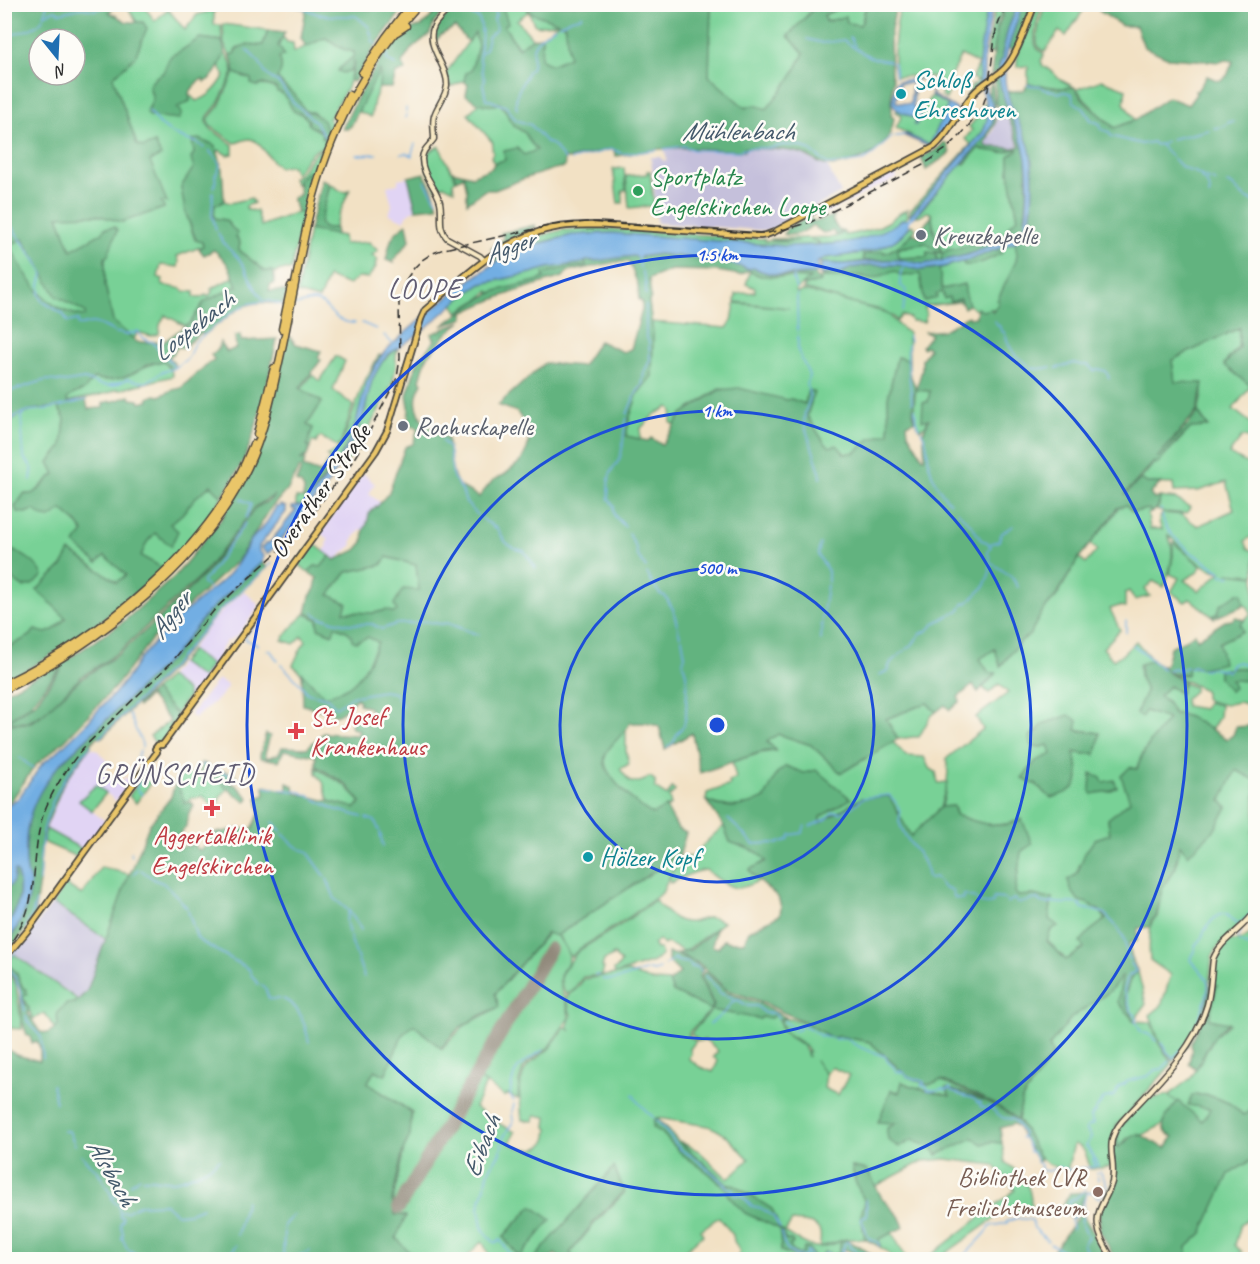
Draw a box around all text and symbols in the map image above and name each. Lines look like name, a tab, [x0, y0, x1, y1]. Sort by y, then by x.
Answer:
north arrow	[27, 27, 87, 87]
text: N	[51, 59, 69, 82]
place label: Schloß Ehreshoven	[913, 63, 1017, 126]
marker: Schloß Ehreshoven	[894, 87, 908, 101]
water label: Mühlenbach	[682, 114, 796, 148]
place label: Sportplatz Engelskirchen Loope	[650, 160, 827, 223]
marker: Sportplatz Engelskirchen Loope	[631, 184, 645, 198]
place label: Kreuzkapelle	[933, 219, 1039, 252]
water label: Agger	[479, 221, 543, 272]
marker: Kreuzkapelle	[914, 228, 928, 242]
text: 1.5 km	[696, 244, 739, 266]
district label: LOOPE	[388, 271, 464, 306]
water label: Loopebach	[145, 282, 243, 369]
text: 1 km	[702, 400, 733, 422]
place label: Rochuskapelle	[415, 410, 535, 443]
street label: Overather Straße	[262, 416, 380, 564]
marker: Rochuskapelle	[396, 419, 410, 433]
text: 500 m	[698, 557, 738, 579]
water label: Agger	[141, 581, 202, 646]
place label: St. Josef Krankenhaus	[310, 700, 428, 763]
centre of rings	[707, 715, 727, 735]
marker: St. Josef Krankenhaus	[287, 722, 305, 740]
district label: GRÜNSCHEID	[95, 756, 256, 791]
marker: Aggertalklinik Engelskirchen	[203, 799, 221, 817]
place label: Aggertalklinik Engelskirchen	[151, 819, 274, 882]
place label: Hölzer Kopf	[600, 841, 704, 874]
marker: Hölzer Kopf	[581, 850, 595, 864]
water label: Eibach	[454, 1109, 509, 1182]
water label: Alsbach	[79, 1132, 146, 1213]
place label: Bibliothek LVR Freilichtmuseum	[945, 1161, 1088, 1224]
marker: Bibliothek LVR Freilichtmuseum	[1091, 1185, 1105, 1199]

